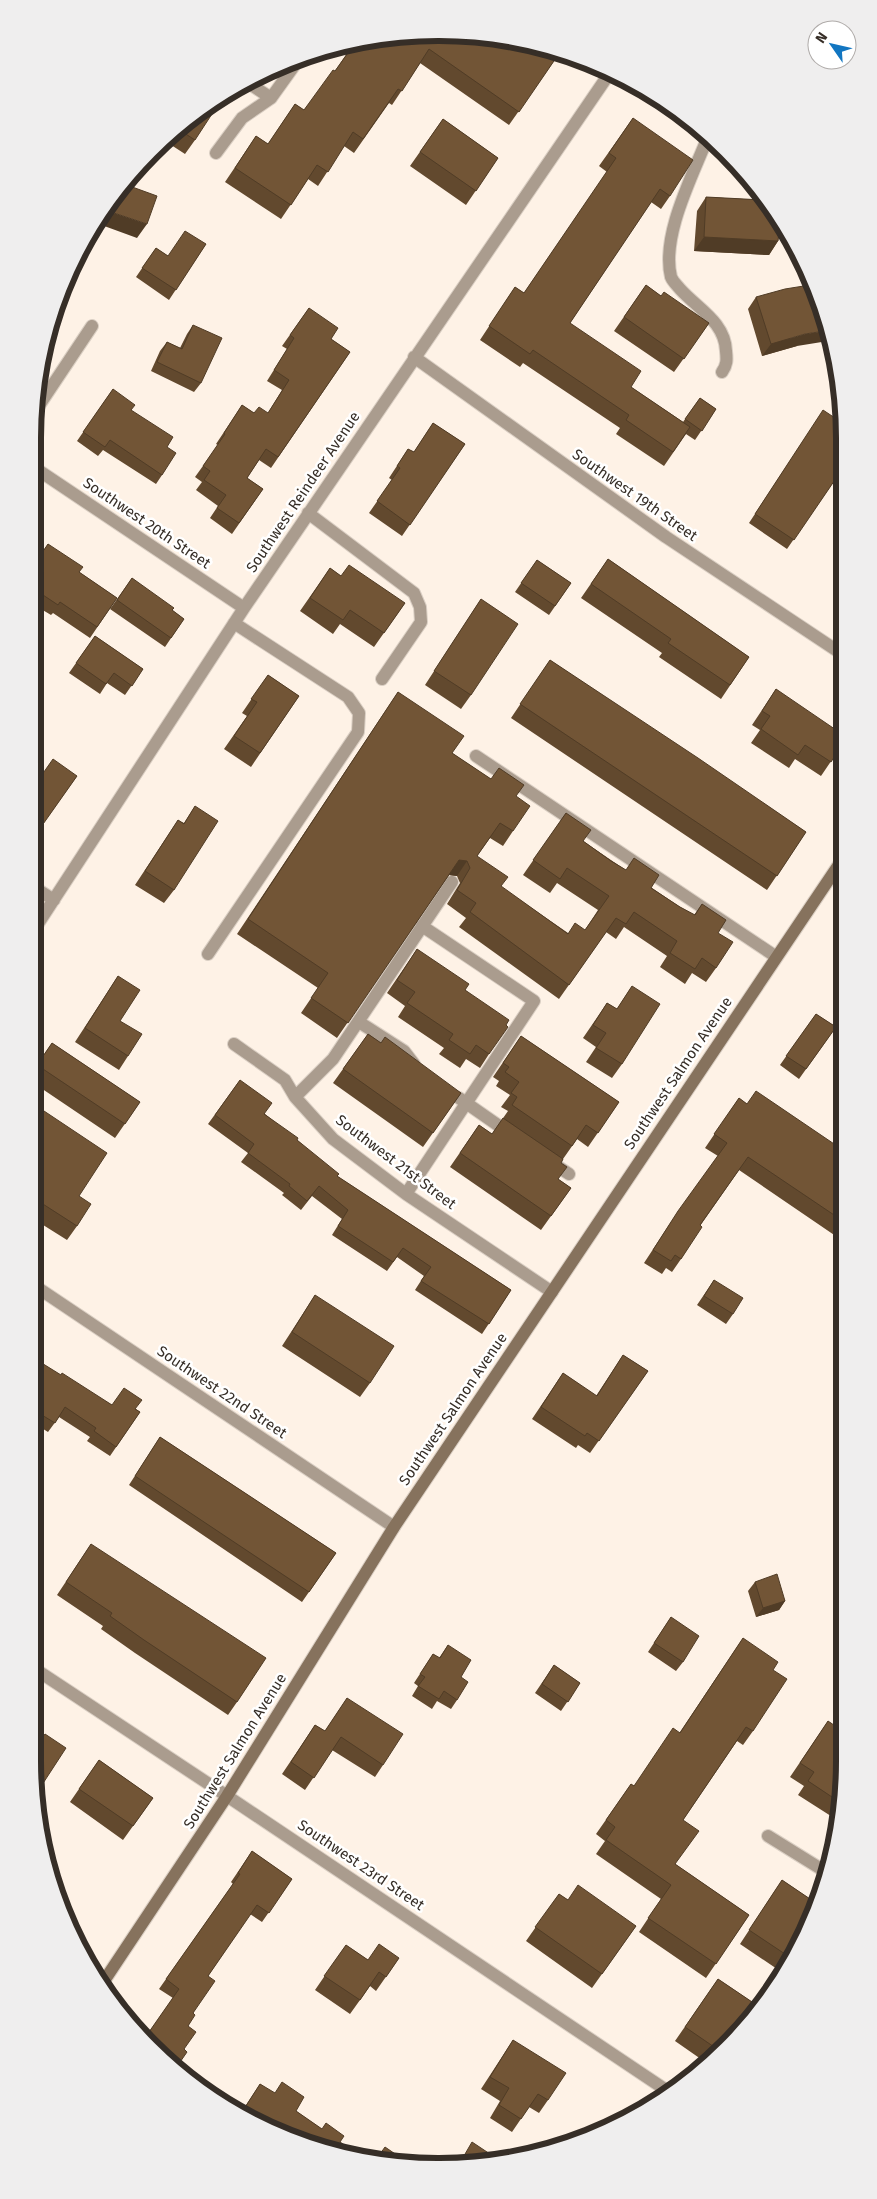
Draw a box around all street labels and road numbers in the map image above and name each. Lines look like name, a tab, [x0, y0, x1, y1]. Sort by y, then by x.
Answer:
street label: Southwest Reindeer Avenue	[242, 408, 364, 576]
street label: Southwest 19th Street	[569, 445, 701, 545]
street label: Southwest 20th Street	[80, 474, 215, 573]
street label: Southwest Salmon Avenue	[620, 993, 736, 1153]
street label: Southwest 21st Street	[332, 1111, 460, 1213]
street label: Southwest Salmon Avenue	[395, 1329, 511, 1489]
street label: Southwest 22nd Street	[154, 1342, 291, 1442]
street label: Southwest Salmon Avenue	[180, 1670, 290, 1832]
street label: Southwest 23rd Street	[294, 1816, 428, 1914]

